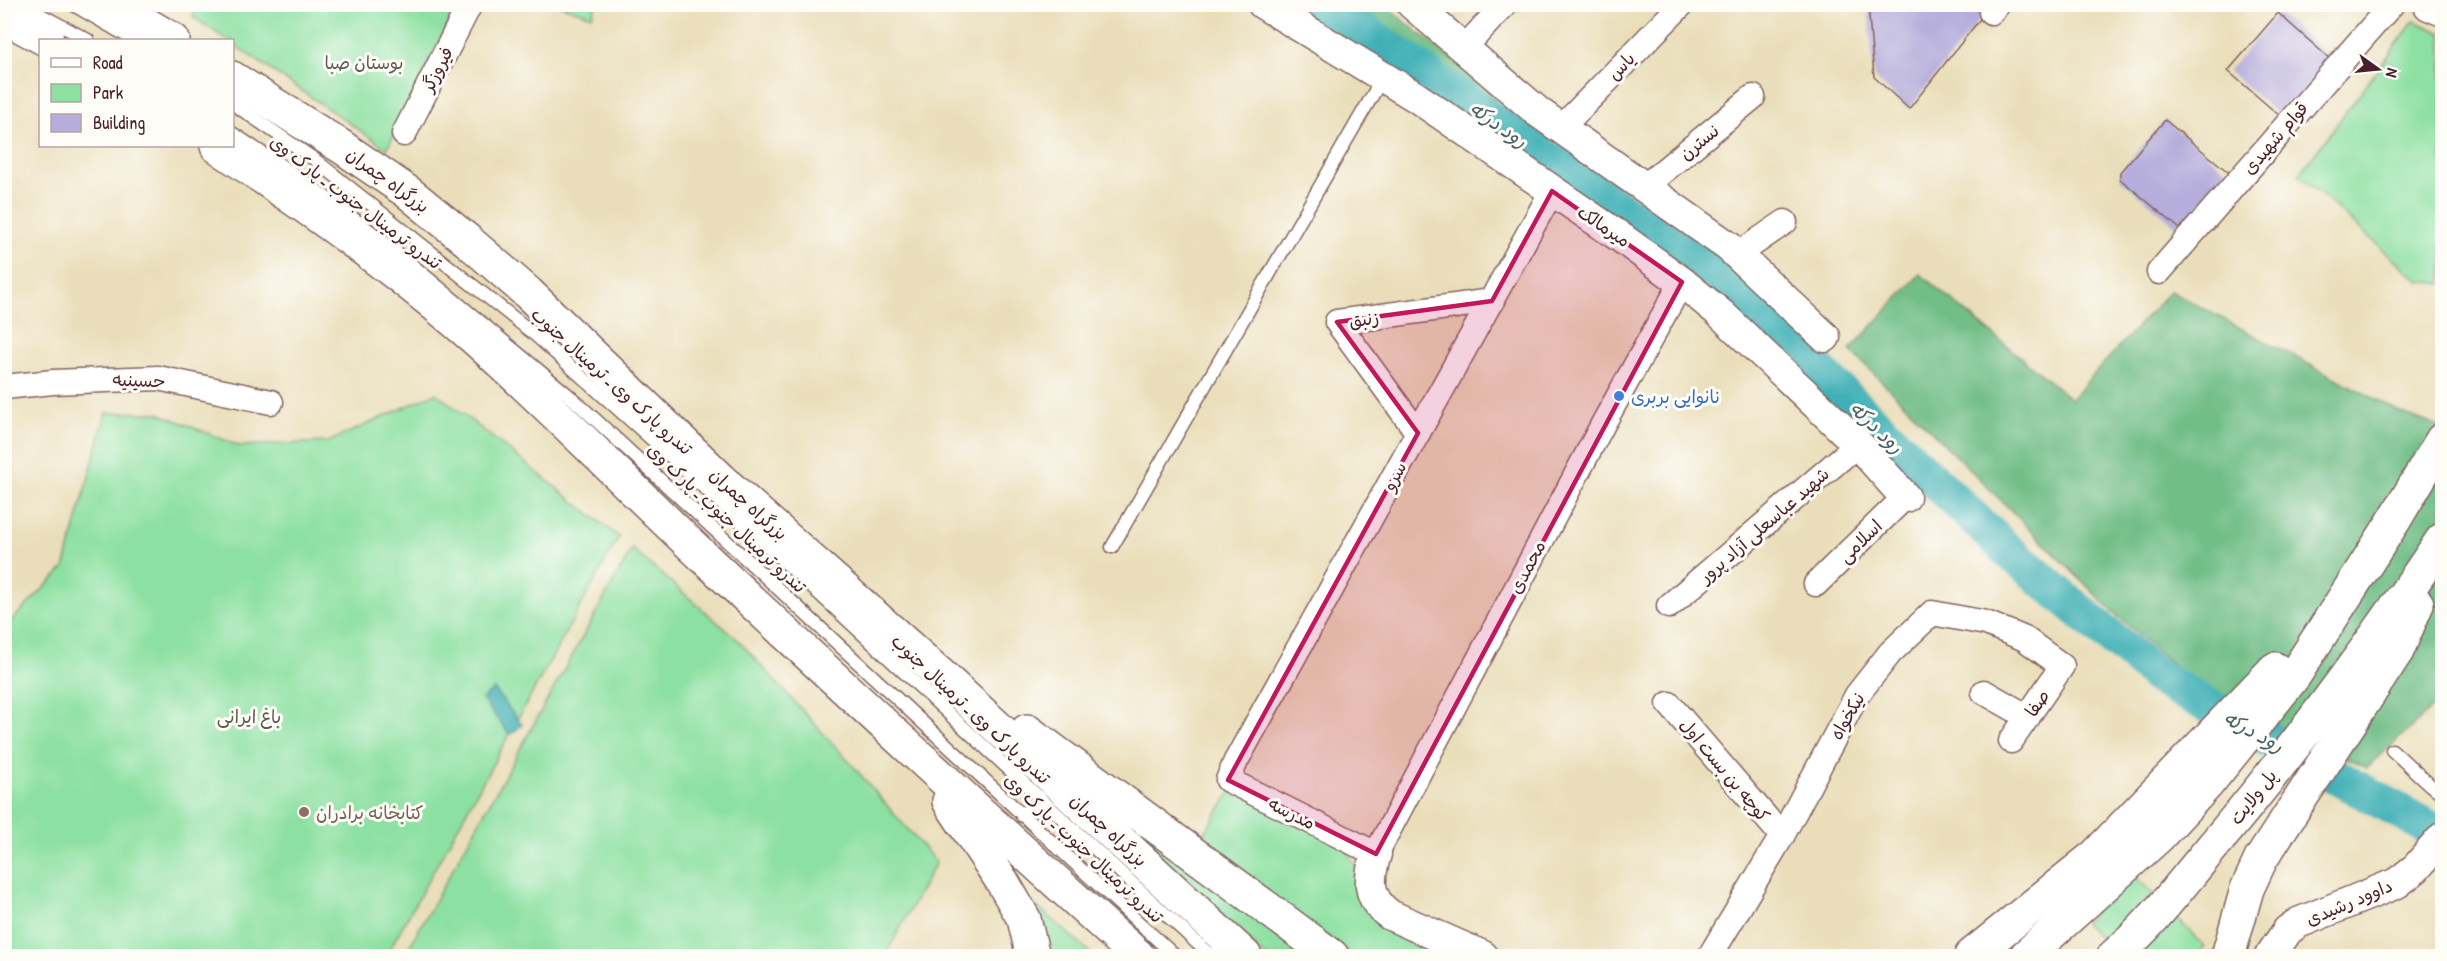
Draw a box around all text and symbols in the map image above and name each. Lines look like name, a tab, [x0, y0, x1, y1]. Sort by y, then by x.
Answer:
legend	[39, 39, 234, 147]
north arrow	[2348, 39, 2408, 99]
street label: فیروزگر	[414, 42, 459, 98]
street label: یاس	[1601, 46, 1641, 86]
text: Road	[93, 50, 123, 75]
park label: بوستان صبا	[325, 50, 403, 75]
text: N	[2381, 66, 2404, 80]
text: Park	[93, 80, 124, 105]
water label: رود درکه	[1465, 94, 1533, 154]
street label: قوام شهیدی	[2236, 96, 2315, 181]
text: Building	[93, 110, 145, 135]
street label: نسترن	[1674, 118, 1724, 166]
street label: تندرو ترمینال جنوب ـ پارک وی	[265, 129, 448, 275]
street label: بزرگراه چمران	[341, 141, 435, 219]
street label: میرمالک	[1573, 199, 1635, 253]
street label: تندرو پارک وی ـ ترمینال جنوب	[526, 302, 699, 461]
street label: زنبق	[1347, 305, 1381, 333]
street label: حسینیه	[112, 367, 166, 393]
place label: نانوایی بربری	[1631, 384, 1721, 409]
marker: نانوایی بربری	[1612, 389, 1626, 403]
water label: رود درکه	[1844, 395, 1910, 459]
street label: تندرو ترمینال جنوب ـ پارک وی	[642, 437, 813, 599]
street label: سرو	[1375, 457, 1412, 496]
street label: شهید عباسعلی آزاد پرور	[1692, 461, 1835, 590]
street label: بزرگراه چمران	[705, 462, 793, 546]
street label: اسلامی	[1832, 514, 1888, 568]
street label: محمدی	[1503, 536, 1551, 598]
street label: تندرو پارک وی ـ ترمینال جنوب	[886, 628, 1057, 790]
street label: صفا	[2019, 684, 2055, 722]
street label: نیکخواه	[1824, 688, 1870, 744]
park label: باغ ایرانی	[217, 704, 281, 729]
water label: رود درکه	[2219, 704, 2289, 759]
street label: کوچه بن بست اول	[1674, 713, 1776, 827]
street label: پل ولایت	[2224, 764, 2282, 830]
street label: تندرو ترمینال جنوب ـ پارک وی	[999, 767, 1170, 929]
street label: بزرگراه چمران	[1065, 788, 1153, 872]
street label: مدرسه	[1264, 791, 1320, 835]
place label: کتابخانه برادران	[316, 800, 424, 825]
marker: کتابخانه برادران	[297, 805, 311, 819]
street label: داوود رشیدی	[2302, 873, 2396, 931]

